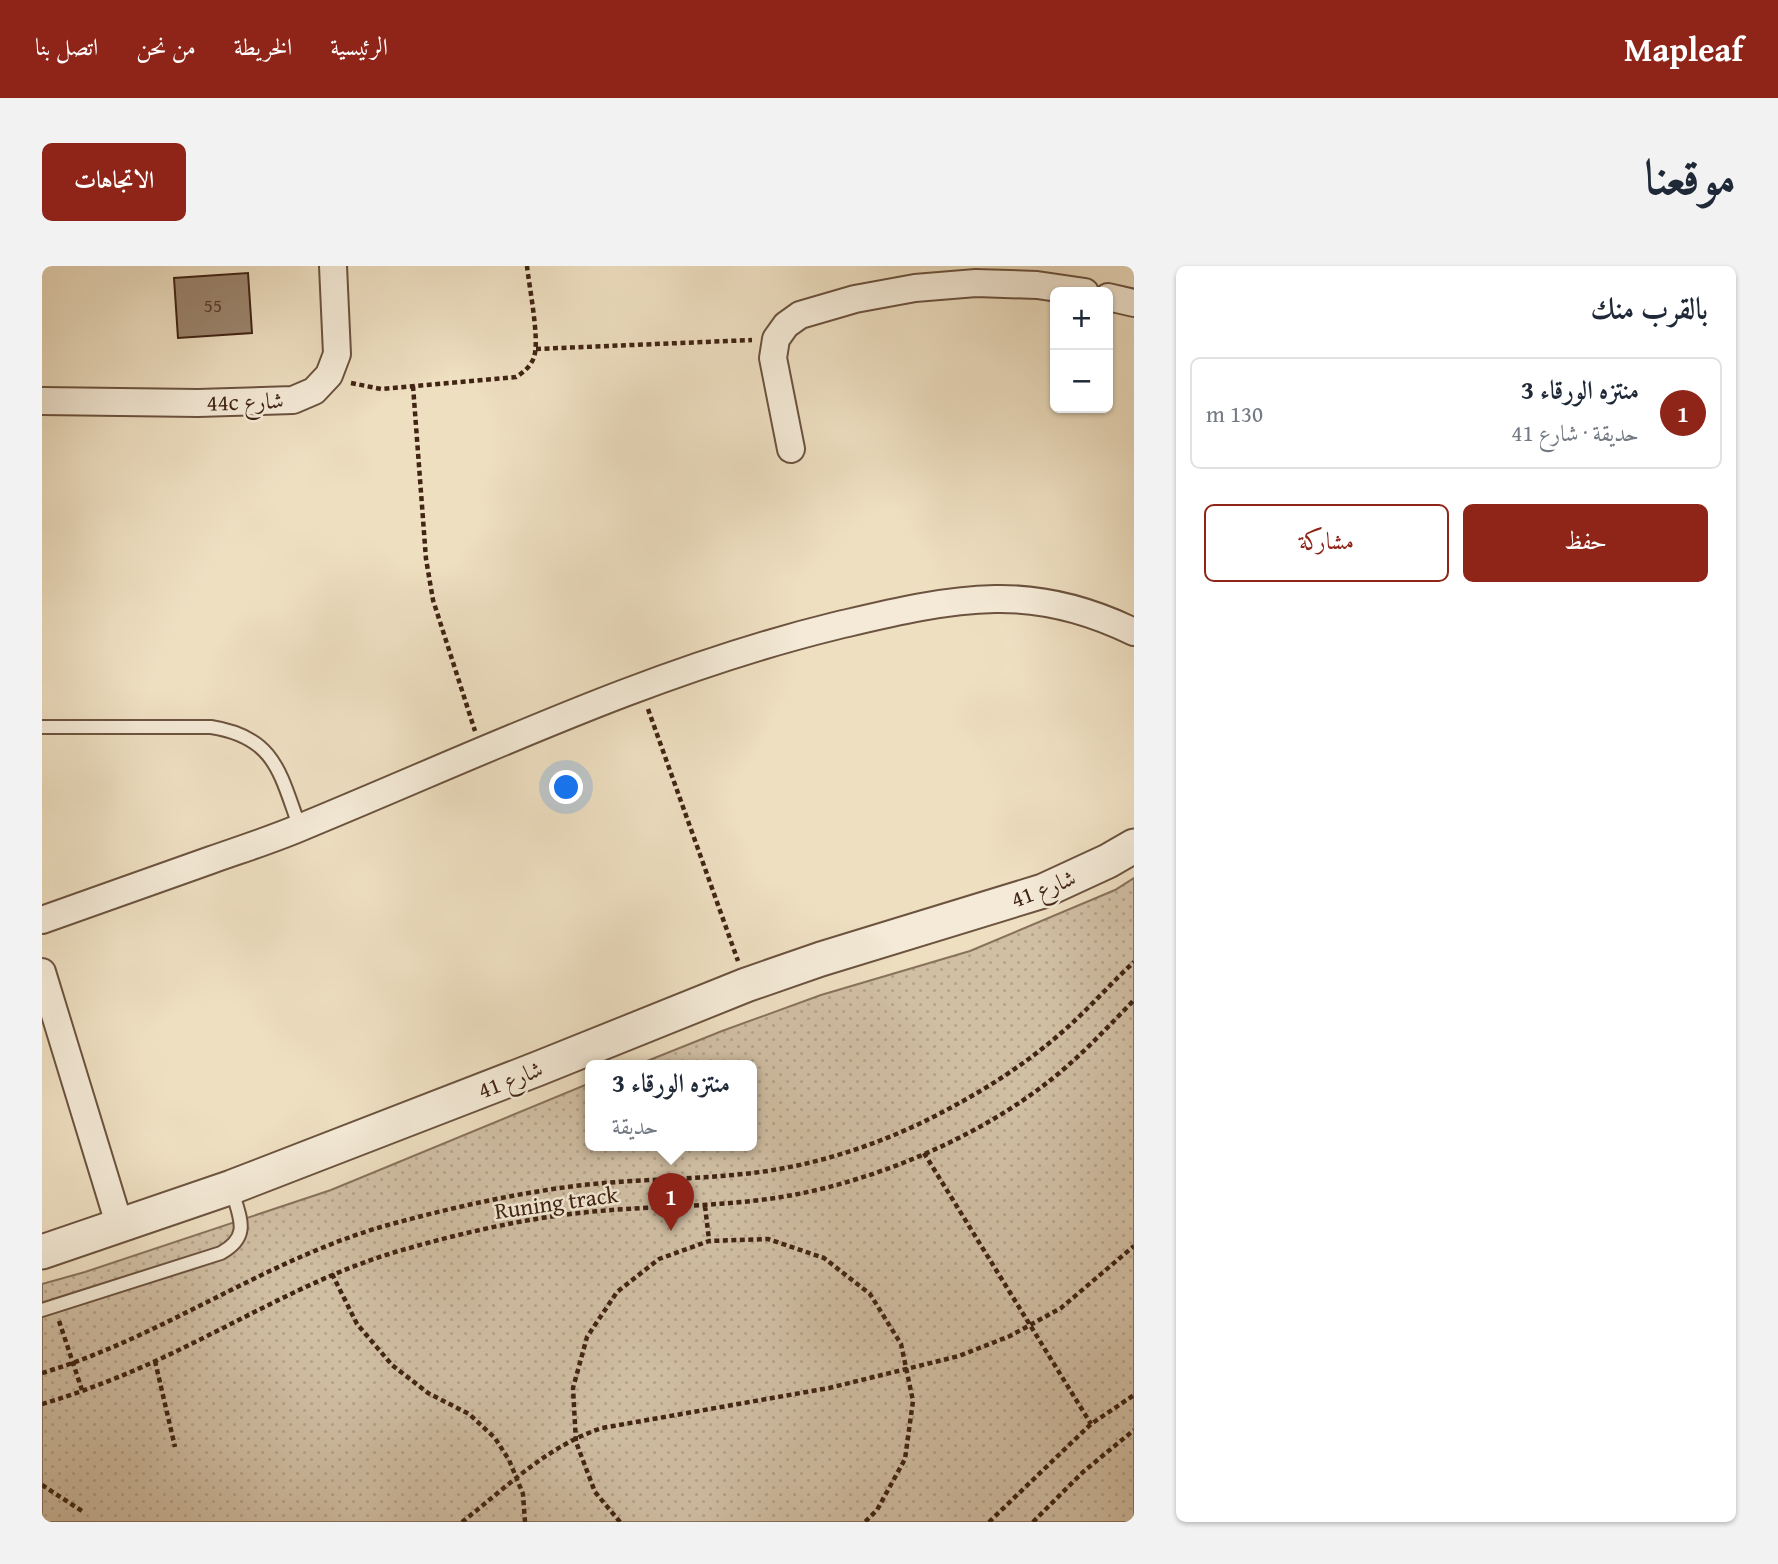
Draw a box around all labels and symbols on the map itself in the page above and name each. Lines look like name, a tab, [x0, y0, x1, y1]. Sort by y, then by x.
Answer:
house number: 55	[204, 291, 222, 319]
street label: 44c شارع	[206, 383, 284, 423]
your location	[549, 770, 583, 804]
street label: شارع 41	[1006, 861, 1082, 919]
street label: شارع 41	[473, 1052, 549, 1110]
pin: 1	[648, 1173, 694, 1231]
street label: Runing track	[492, 1177, 620, 1227]

